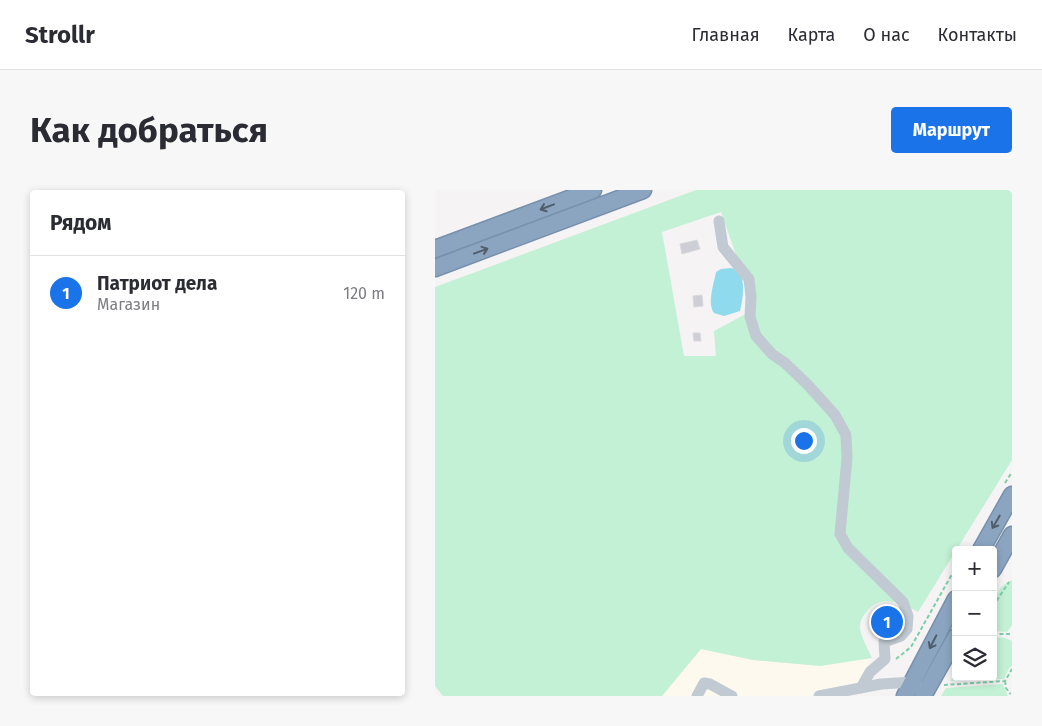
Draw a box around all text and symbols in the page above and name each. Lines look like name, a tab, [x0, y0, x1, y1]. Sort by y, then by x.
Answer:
text: Strollr	[25, 21, 95, 49]
text: Главная	[692, 24, 760, 46]
text: Карта	[788, 24, 835, 46]
text: О нас	[863, 24, 910, 46]
text: Контакты	[938, 24, 1017, 46]
button: Маршрут	[891, 107, 1012, 153]
text: Как добраться	[30, 109, 268, 151]
one-way arrow	[540, 203, 555, 212]
text: Рядом	[50, 210, 111, 236]
one-way arrow	[472, 246, 488, 255]
text: Патриот дела	[97, 272, 217, 295]
text: 1	[62, 284, 70, 303]
text: 120 m	[343, 284, 385, 303]
text: Магазин	[97, 295, 160, 314]
your location	[791, 428, 817, 454]
one-way arrow	[991, 515, 1001, 529]
map controls	[952, 546, 997, 681]
button: +	[952, 546, 997, 591]
button: −	[952, 591, 997, 636]
pin: 1	[871, 603, 903, 641]
one-way arrow	[928, 635, 938, 650]
button: layers	[952, 636, 997, 681]

